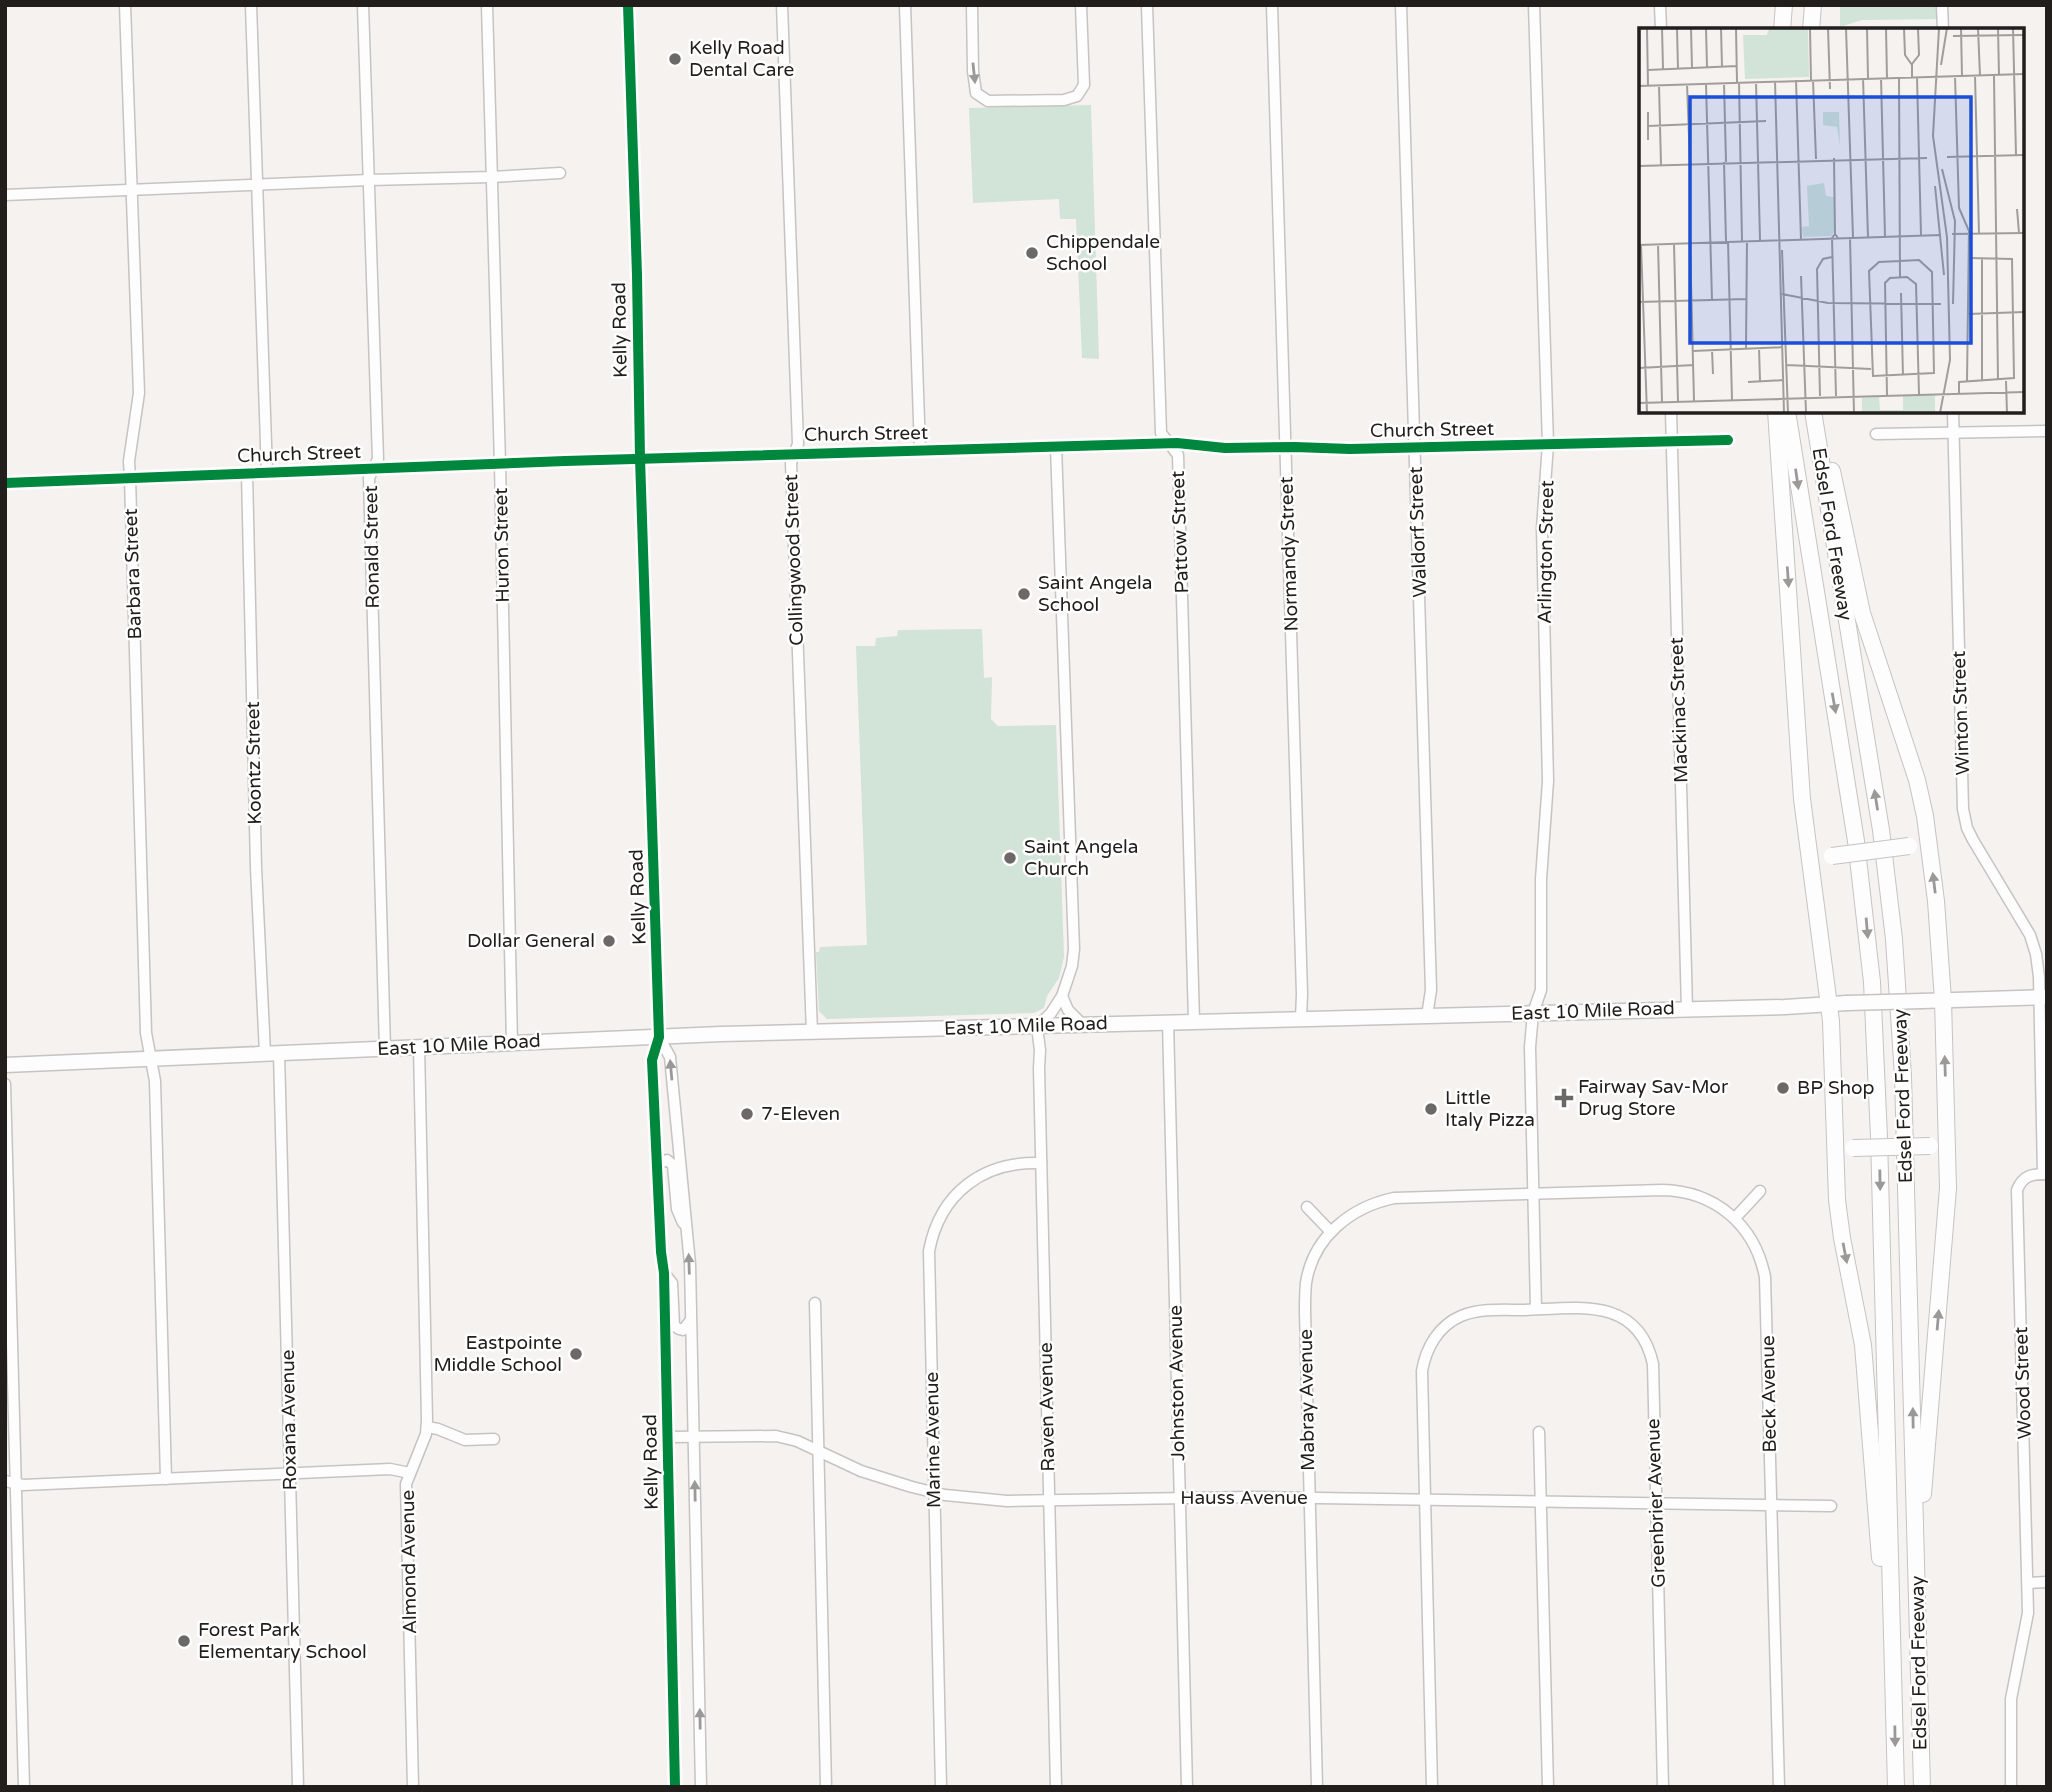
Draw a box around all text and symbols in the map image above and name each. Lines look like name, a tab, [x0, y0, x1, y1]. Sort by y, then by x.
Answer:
inset map	[1639, 28, 2024, 413]
place label: Kelly Road Dental Care	[689, 37, 794, 81]
marker: Kelly Road Dental Care	[667, 51, 683, 67]
one-way arrow	[969, 63, 980, 85]
place label: Chippendale School	[1046, 231, 1160, 275]
marker: Chippendale School	[1024, 245, 1040, 261]
street label: Kelly Road	[608, 282, 632, 378]
street label: Church Street	[1370, 418, 1494, 442]
street label: Church Street	[804, 422, 928, 446]
street label: Church Street	[237, 441, 361, 467]
street label: Edsel Ford Freeway	[1807, 446, 1857, 622]
street label: Waldorf Street	[1405, 466, 1431, 598]
one-way arrow	[1791, 468, 1802, 490]
street label: Pattow Street	[1167, 470, 1193, 594]
street label: Collingwood Street	[780, 474, 808, 646]
street label: Normandy Street	[1275, 476, 1303, 632]
street label: Arlington Street	[1534, 480, 1558, 624]
street label: Ronald Street	[360, 485, 384, 609]
street label: Huron Street	[490, 487, 514, 603]
street label: Barbara Street	[120, 508, 146, 640]
one-way arrow	[1783, 566, 1794, 588]
place label: Saint Angela School	[1038, 572, 1152, 616]
marker: Saint Angela School	[1016, 586, 1032, 602]
street label: Mackinac Street	[1665, 637, 1693, 783]
street label: Winton Street	[1948, 650, 1974, 776]
one-way arrow	[1829, 692, 1840, 714]
street label: Koontz Street	[242, 701, 266, 825]
one-way arrow	[1870, 789, 1881, 811]
place label: Saint Angela Church	[1024, 836, 1138, 880]
street label: Kelly Road	[625, 849, 651, 945]
marker: Saint Angela Church	[1002, 850, 1018, 866]
one-way arrow	[1929, 872, 1940, 894]
one-way arrow	[1861, 917, 1872, 939]
place label: Dollar General	[467, 930, 595, 952]
marker: Dollar General	[601, 933, 617, 949]
street label: East 10 Mile Road	[1511, 997, 1675, 1025]
street label: Edsel Ford Freeway	[1889, 1008, 1917, 1184]
street label: East 10 Mile Road	[944, 1012, 1108, 1040]
street label: East 10 Mile Road	[377, 1030, 541, 1060]
one-way arrow	[1939, 1055, 1950, 1077]
one-way arrow	[665, 1059, 676, 1081]
place label: Fairway Sav-Mor Drug Store	[1578, 1076, 1729, 1120]
place label: BP Shop	[1797, 1077, 1875, 1099]
marker: BP Shop	[1775, 1080, 1791, 1096]
place label: Little Italy Pizza	[1445, 1087, 1535, 1131]
marker: Fairway Sav-Mor Drug Store	[1556, 1090, 1572, 1106]
marker: Little Italy Pizza	[1423, 1101, 1439, 1117]
place label: 7-Eleven	[761, 1103, 840, 1125]
marker: 7-Eleven	[739, 1106, 755, 1122]
one-way arrow	[1874, 1169, 1886, 1191]
one-way arrow	[1840, 1242, 1851, 1264]
one-way arrow	[684, 1252, 695, 1274]
street label: Johnston Avenue	[1165, 1305, 1189, 1461]
one-way arrow	[1933, 1309, 1944, 1331]
street label: Wood Street	[2010, 1326, 2036, 1440]
street label: Mabray Avenue	[1295, 1329, 1319, 1471]
place label: Eastpointe Middle School	[433, 1332, 562, 1376]
street label: Beck Avenue	[1757, 1335, 1781, 1453]
street label: Raven Avenue	[1035, 1342, 1059, 1472]
marker: Eastpointe Middle School	[568, 1346, 584, 1362]
street label: Roxana Avenue	[277, 1349, 301, 1491]
street label: Marine Avenue	[921, 1372, 945, 1508]
one-way arrow	[1907, 1406, 1918, 1428]
street label: Kelly Road	[639, 1414, 663, 1510]
street label: Greenbrier Avenue	[1642, 1418, 1670, 1588]
one-way arrow	[689, 1480, 700, 1502]
street label: Hauss Avenue	[1180, 1487, 1308, 1509]
street label: Almond Avenue	[397, 1490, 421, 1634]
street label: Edsel Ford Freeway	[1906, 1575, 1932, 1751]
place label: Forest Park Elementary School	[198, 1619, 367, 1663]
marker: Forest Park Elementary School	[176, 1633, 192, 1649]
one-way arrow	[694, 1707, 705, 1729]
one-way arrow	[1889, 1725, 1900, 1747]

